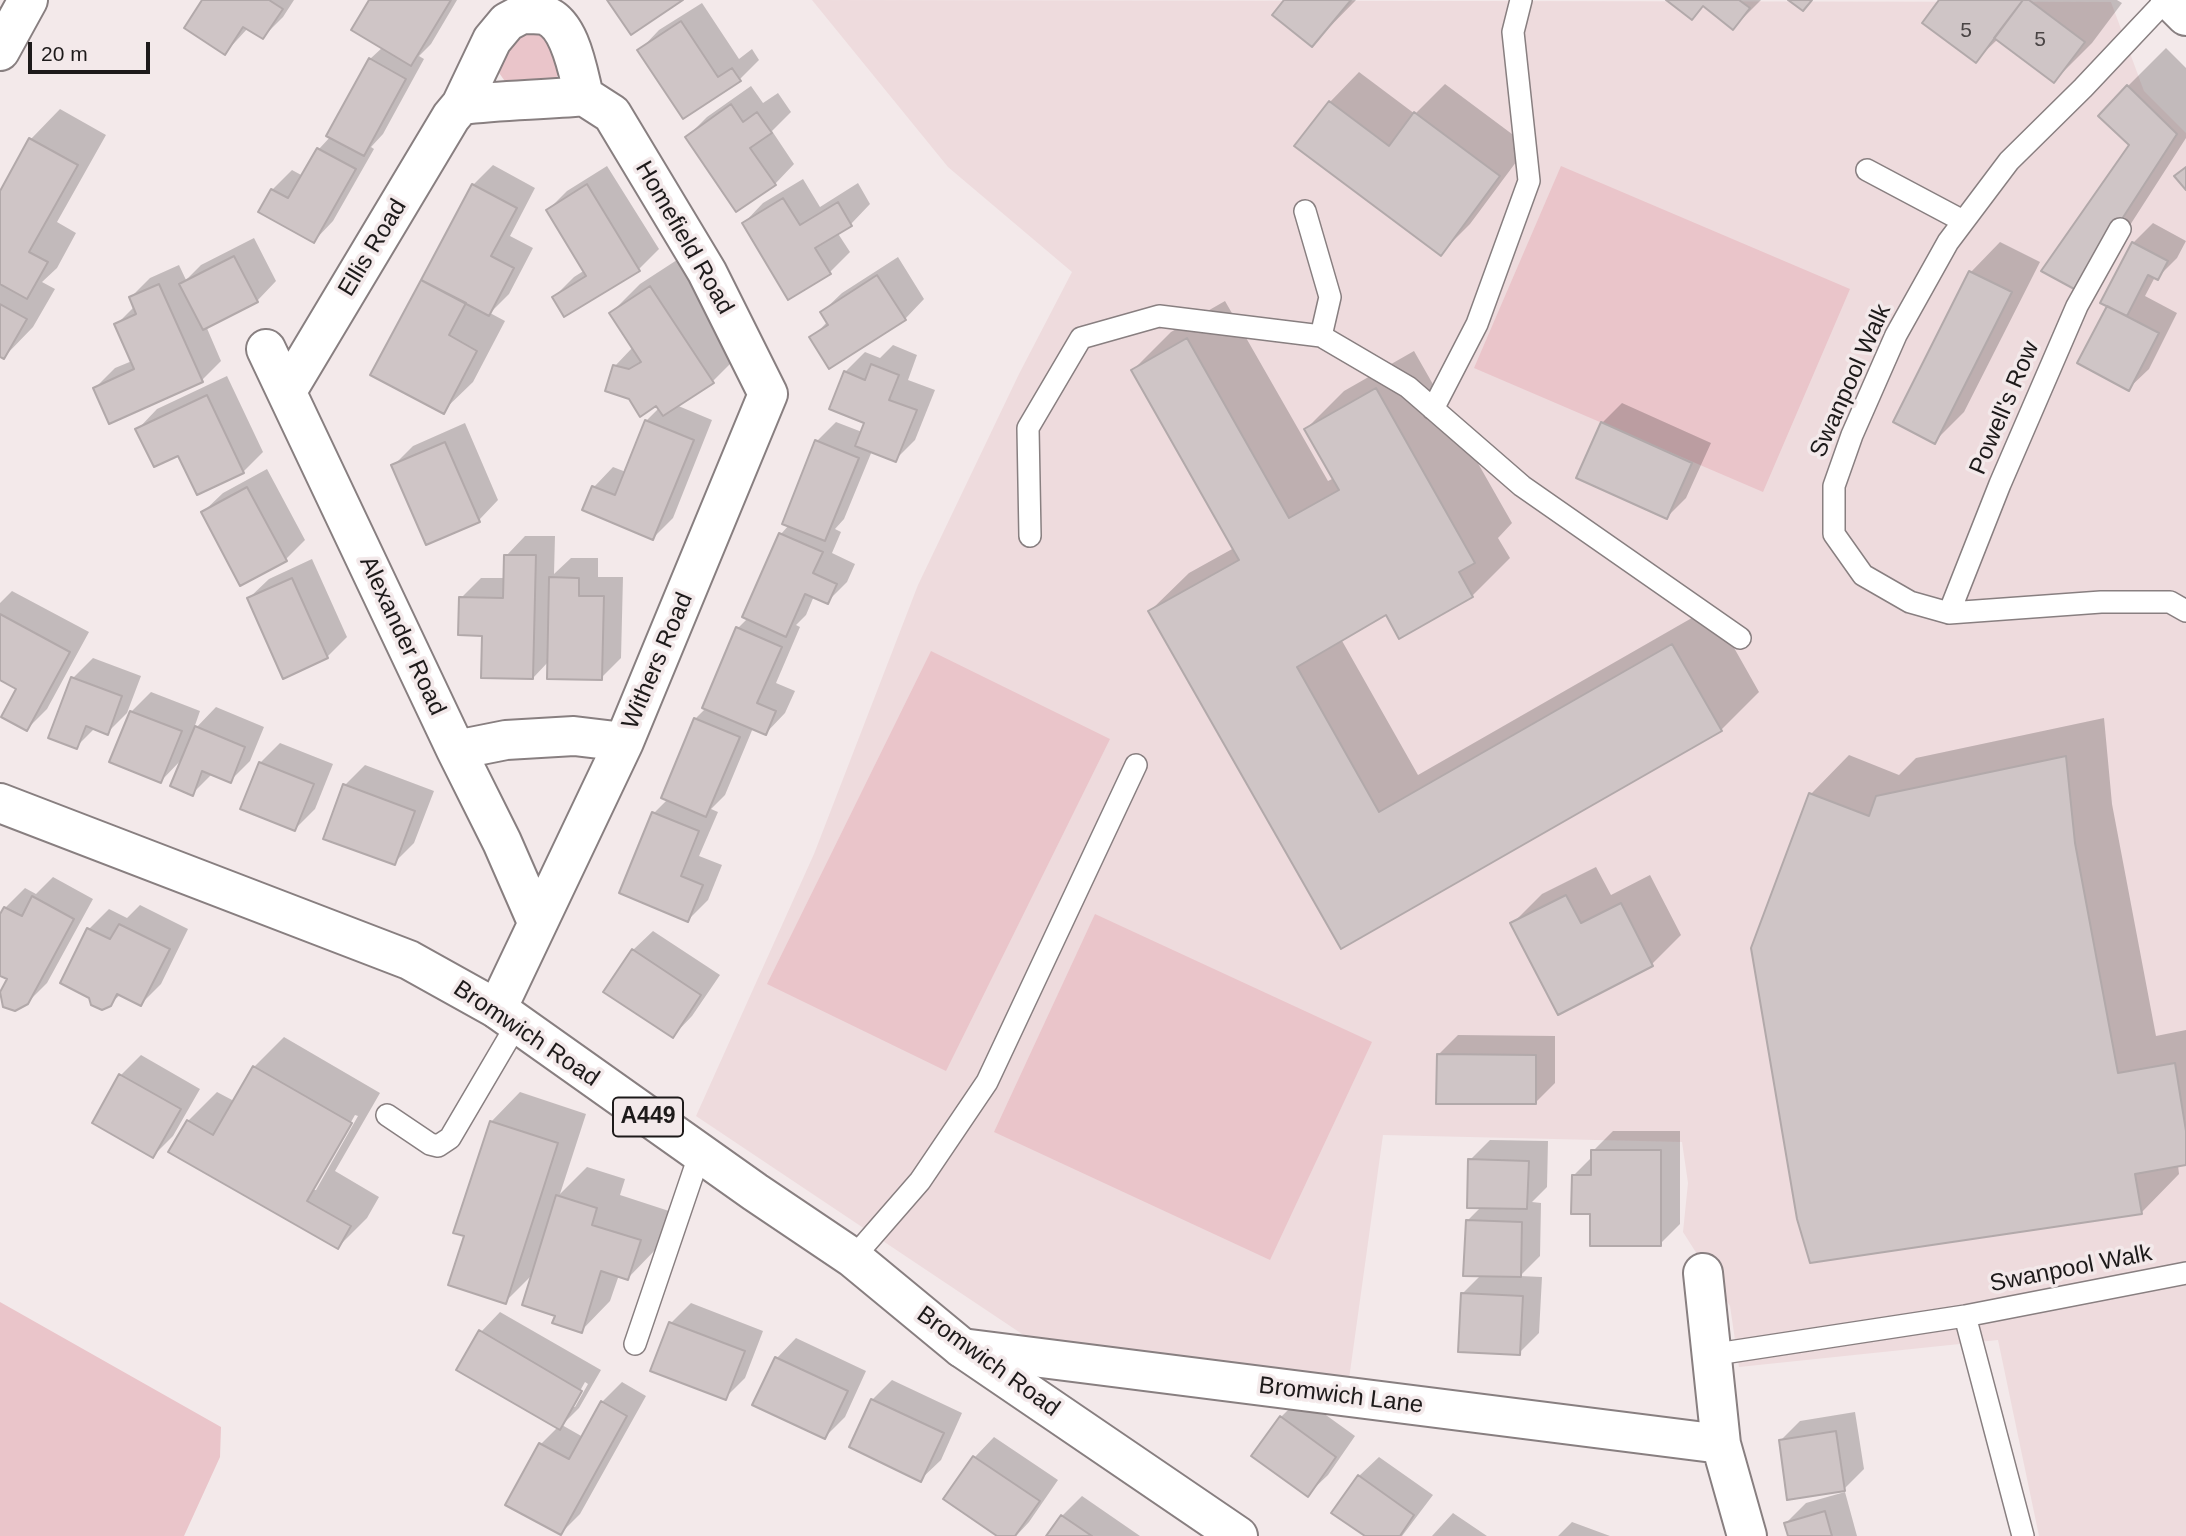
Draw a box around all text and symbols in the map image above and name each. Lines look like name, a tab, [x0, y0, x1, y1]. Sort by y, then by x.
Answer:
house number: 5	[1960, 18, 1972, 44]
house number: 5	[2034, 27, 2046, 53]
scale bar	[32, 28, 154, 72]
text: 20 m	[41, 42, 88, 65]
street label: Homefield Road	[629, 156, 739, 320]
street label: Ellis Road	[333, 194, 413, 302]
street label: Swanpool Walk	[1804, 300, 1898, 462]
street label: Powell's Row	[1964, 337, 2046, 479]
street label: Alexander Road	[353, 552, 451, 720]
street label: Withers Road	[616, 588, 700, 734]
street label: Bromwich Road	[448, 975, 604, 1093]
road number: A449	[613, 1098, 683, 1136]
street label: Swanpool Walk	[1988, 1239, 2154, 1299]
street label: Bromwich Road	[911, 1301, 1065, 1423]
street label: Bromwich Lane	[1257, 1372, 1425, 1420]

